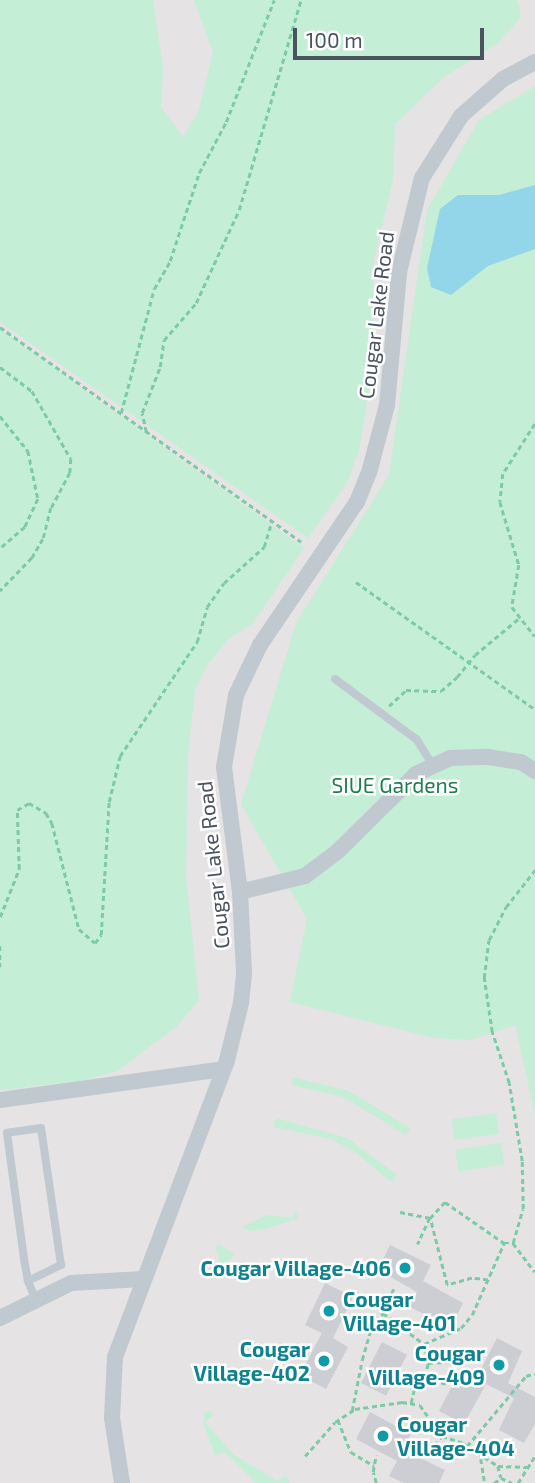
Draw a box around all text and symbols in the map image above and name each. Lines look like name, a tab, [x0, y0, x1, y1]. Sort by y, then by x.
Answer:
scale bar	[297, 14, 488, 58]
text: 100 m	[306, 27, 363, 52]
street label: Cougar Lake Road	[353, 230, 399, 400]
park label: SIUE Gardens	[332, 772, 458, 798]
street label: Cougar Lake Road	[192, 780, 234, 950]
place label: Cougar Village-406	[200, 1255, 391, 1281]
marker: Cougar Village-406	[397, 1260, 413, 1276]
place label: Cougar Village-401	[343, 1286, 456, 1336]
marker: Cougar Village-401	[321, 1303, 337, 1319]
place label: Cougar Village-402	[194, 1336, 310, 1386]
place label: Cougar Village-409	[368, 1340, 485, 1390]
marker: Cougar Village-402	[316, 1353, 332, 1369]
marker: Cougar Village-409	[491, 1357, 507, 1373]
place label: Cougar Village-404	[397, 1411, 515, 1461]
marker: Cougar Village-404	[375, 1428, 391, 1444]

